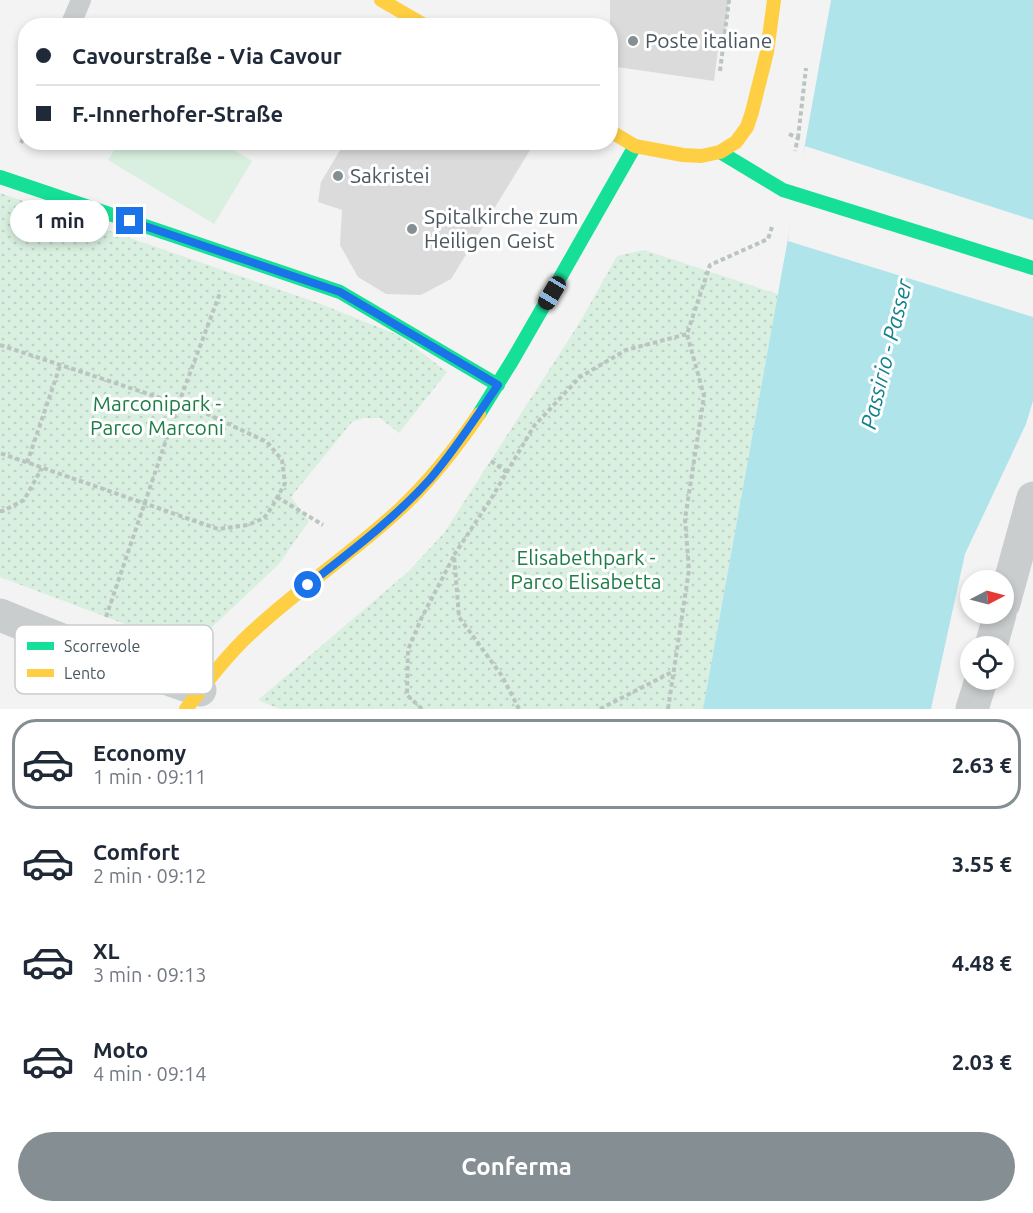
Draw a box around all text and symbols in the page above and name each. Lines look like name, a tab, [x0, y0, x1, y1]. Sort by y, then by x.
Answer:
place label: Poste italiane	[645, 28, 772, 52]
marker: Poste italiane	[626, 34, 640, 48]
text: Cavourstraße - Via Cavour	[72, 43, 342, 68]
text: F.-Innerhofer-Straße	[72, 101, 283, 126]
place label: Sakristei	[350, 163, 430, 187]
marker: Sakristei	[331, 169, 345, 183]
callout: 1 min	[10, 200, 109, 242]
place label: Spitalkirche zum Heiligen Geist	[424, 204, 578, 252]
route end	[116, 207, 143, 234]
text: 1 min	[34, 209, 85, 232]
marker: Spitalkirche zum Heiligen Geist	[405, 222, 419, 236]
car	[535, 273, 569, 313]
water label: Passirio - Passer	[855, 276, 916, 432]
park label: Marconipark - Parco Marconi	[90, 391, 224, 439]
park label: Elisabethpark - Parco Elisabetta	[510, 545, 662, 593]
north arrow	[960, 570, 1014, 624]
map controls	[960, 570, 1014, 690]
route start	[294, 571, 321, 598]
legend	[15, 625, 213, 694]
button: locate	[960, 636, 1014, 690]
text: Scorrevole	[64, 637, 140, 655]
text: Lento	[64, 664, 106, 682]
icon: car	[21, 737, 75, 791]
text: Economy	[93, 740, 186, 765]
text: 2.63 €	[952, 752, 1012, 777]
text: 1 min · 09:11	[93, 765, 207, 788]
icon: car	[21, 836, 75, 890]
text: Comfort	[93, 839, 180, 864]
text: 3.55 €	[952, 851, 1012, 876]
text: 2 min · 09:12	[93, 864, 207, 887]
icon: car	[21, 935, 75, 989]
text: XL	[93, 938, 120, 963]
text: 4.48 €	[952, 950, 1012, 975]
text: 3 min · 09:13	[93, 963, 207, 986]
icon: car	[21, 1034, 75, 1088]
text: Moto	[93, 1037, 148, 1062]
text: 2.03 €	[952, 1049, 1012, 1074]
text: 4 min · 09:14	[93, 1062, 207, 1085]
button: Conferma	[18, 1132, 1015, 1201]

